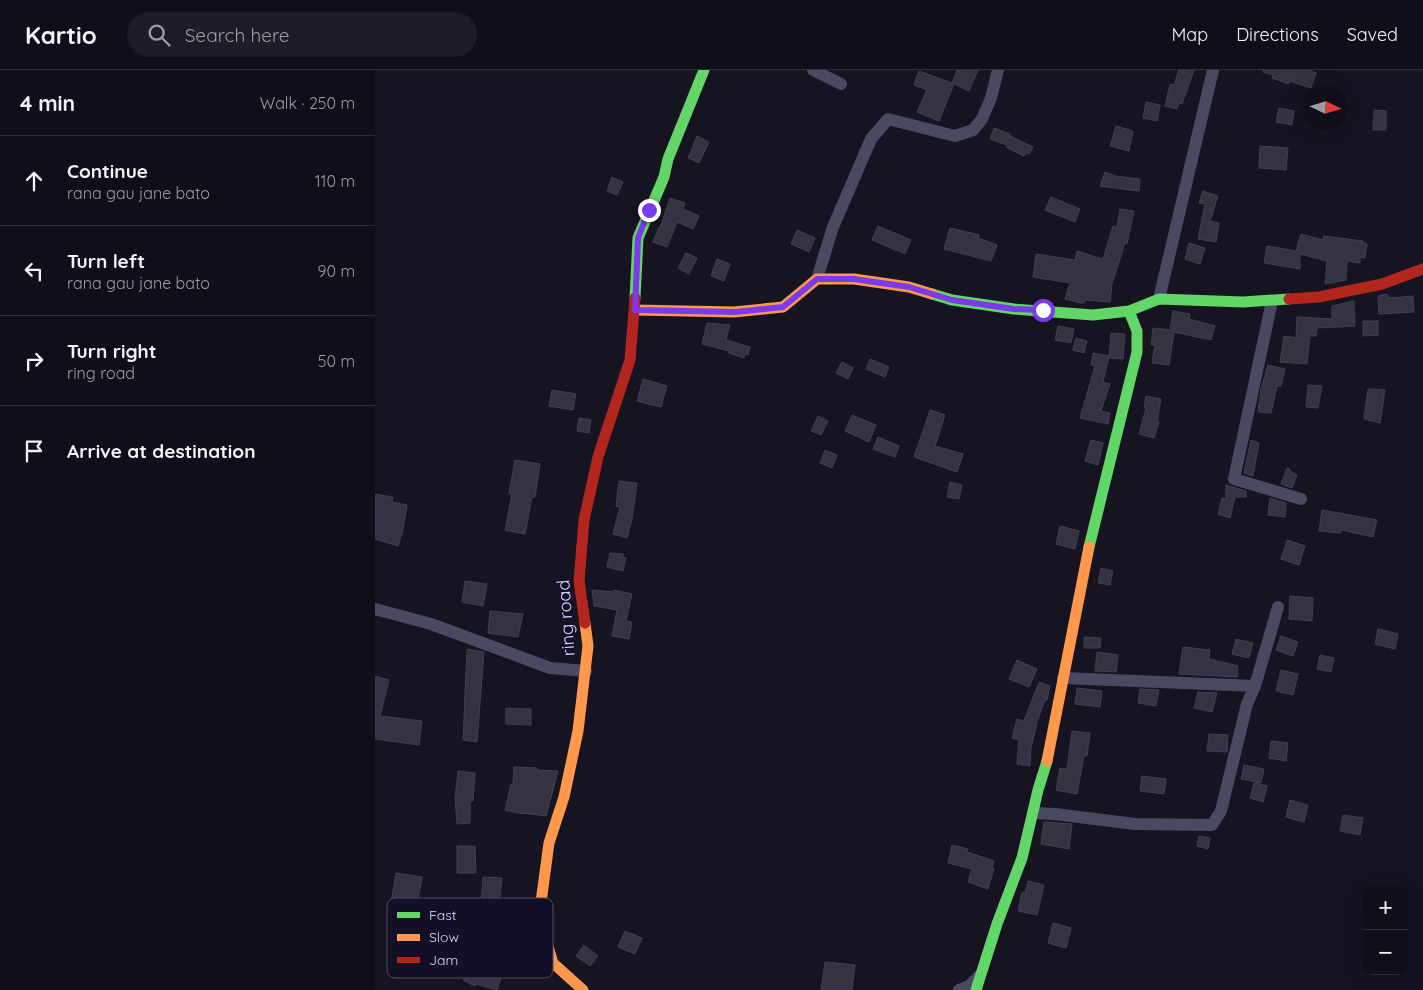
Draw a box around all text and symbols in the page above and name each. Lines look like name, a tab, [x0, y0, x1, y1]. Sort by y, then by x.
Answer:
search box	[127, 12, 477, 57]
text: Kartio	[25, 20, 97, 50]
icon: search	[145, 21, 173, 49]
text: Search here	[185, 23, 290, 47]
text: Map	[1171, 23, 1208, 46]
text: Directions	[1236, 23, 1319, 46]
text: Saved	[1347, 23, 1398, 46]
north arrow	[1303, 85, 1348, 130]
text: 4 min	[20, 90, 75, 116]
text: Walk · 250 m	[260, 93, 355, 113]
text: Continue	[67, 159, 148, 183]
icon: ahead	[20, 167, 48, 195]
text: 110 m	[315, 171, 355, 191]
text: rana gau jane bato	[67, 183, 210, 203]
route end	[638, 199, 661, 222]
text: Turn left	[67, 249, 145, 273]
icon: left	[20, 257, 48, 285]
text: 90 m	[318, 261, 355, 281]
text: rana gau jane bato	[67, 273, 210, 293]
route start	[1032, 299, 1055, 322]
text: Turn right	[67, 339, 156, 363]
icon: right	[20, 347, 48, 375]
text: 50 m	[318, 351, 355, 371]
text: ring road	[67, 363, 135, 383]
icon: arrive	[20, 437, 48, 465]
text: Arrive at destination	[67, 439, 256, 463]
street label: ring road	[551, 579, 580, 657]
map controls	[1363, 885, 1408, 975]
button: +	[1363, 885, 1408, 930]
legend	[387, 898, 553, 978]
text: Fast	[429, 906, 457, 924]
text: Slow	[429, 928, 459, 946]
button: −	[1363, 930, 1408, 975]
text: Jam	[429, 951, 458, 969]

